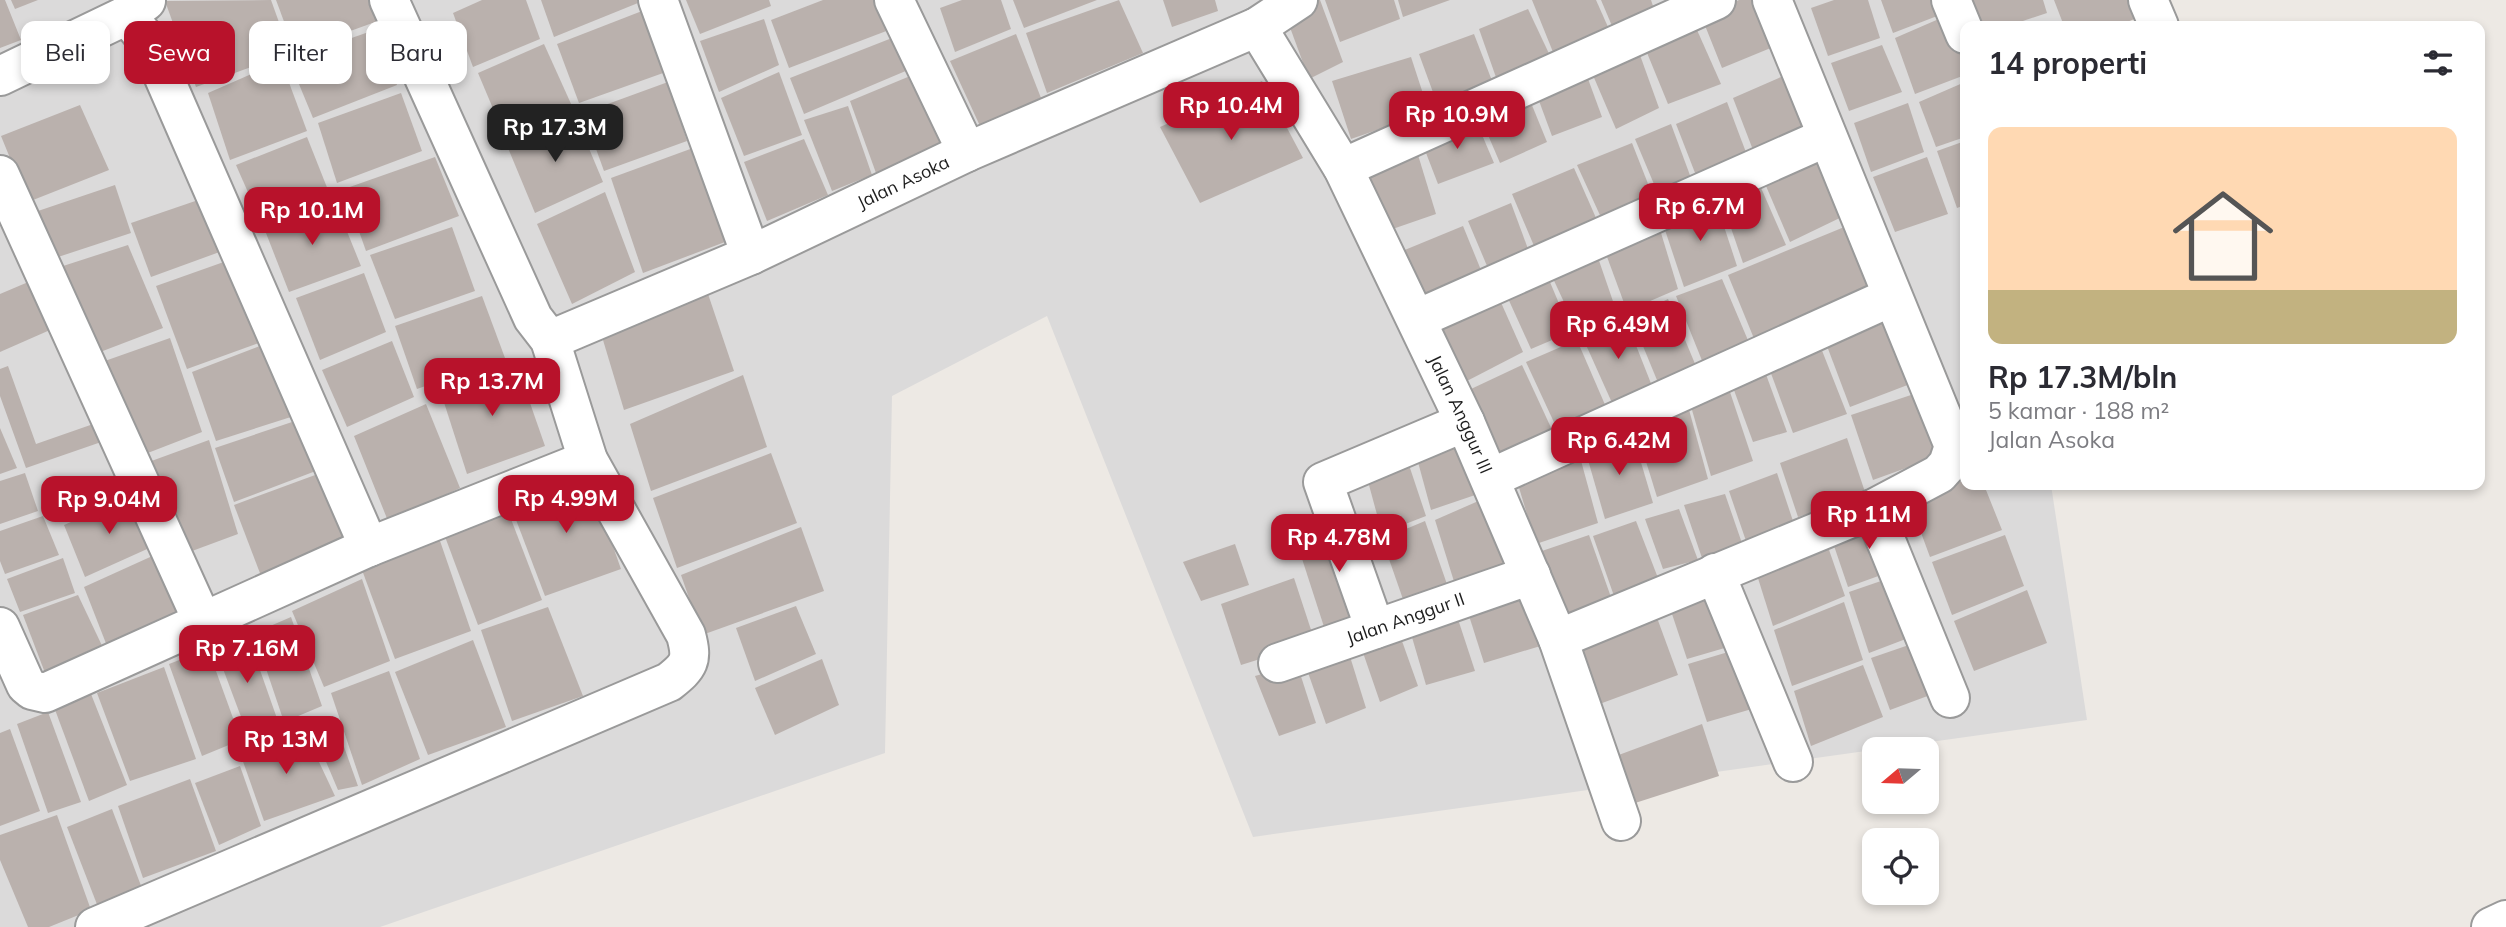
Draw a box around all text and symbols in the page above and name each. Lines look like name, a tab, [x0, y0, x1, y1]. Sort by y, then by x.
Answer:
chip: Beli	[21, 21, 110, 84]
chip: Sewa	[124, 21, 235, 84]
chip: Filter	[249, 21, 352, 84]
chip: Baru	[366, 21, 467, 84]
text: 14 properti	[1988, 44, 2147, 82]
icon: filters	[2419, 44, 2457, 82]
pin: Rp 10.4M	[1159, 82, 1303, 142]
text: Rp 10.4M	[1179, 90, 1283, 119]
pin: Rp 10.9M	[1385, 92, 1529, 151]
text: Rp 10.9M	[1405, 99, 1509, 128]
pin: Rp 17.3M	[483, 104, 627, 164]
text: Rp 17.3M	[503, 112, 607, 141]
street label: Jalan Asoka	[853, 150, 953, 214]
icon: home	[2160, 173, 2286, 299]
pin: Rp 6.7M	[1635, 184, 1765, 243]
pin: Rp 10.1M	[240, 188, 384, 247]
text: Rp 6.7M	[1655, 191, 1745, 220]
text: Rp 10.1M	[260, 195, 364, 224]
pin: Rp 6.49M	[1546, 302, 1690, 361]
text: Rp 6.49M	[1566, 309, 1670, 338]
street label: Jalan Anggur III	[1423, 351, 1498, 477]
pin: Rp 13.7M	[420, 358, 564, 418]
text: Rp 17.3M/bln	[1988, 358, 2177, 396]
text: Rp 13.7M	[440, 366, 544, 395]
text: 5 kamar · 188 m²	[1988, 396, 2169, 425]
pin: Rp 6.42M	[1547, 418, 1691, 477]
text: Rp 6.42M	[1567, 425, 1671, 454]
text: Jalan Asoka	[1988, 425, 2115, 454]
pin: Rp 9.04M	[37, 476, 181, 536]
pin: Rp 4.99M	[494, 476, 638, 535]
text: Rp 4.99M	[514, 483, 618, 512]
text: Rp 9.04M	[57, 484, 161, 513]
pin: Rp 11M	[1812, 491, 1926, 551]
text: Rp 11M	[1827, 499, 1911, 528]
pin: Rp 4.78M	[1267, 514, 1411, 574]
text: Rp 4.78M	[1287, 522, 1391, 551]
street label: Jalan Anggur II	[1343, 587, 1468, 649]
pin: Rp 7.16M	[175, 626, 319, 685]
text: Rp 7.16M	[195, 633, 299, 662]
pin: Rp 13M	[229, 716, 343, 776]
text: Rp 13M	[244, 724, 328, 753]
north arrow	[1862, 737, 1939, 814]
map controls	[1862, 737, 1939, 905]
button: locate	[1862, 828, 1939, 905]

